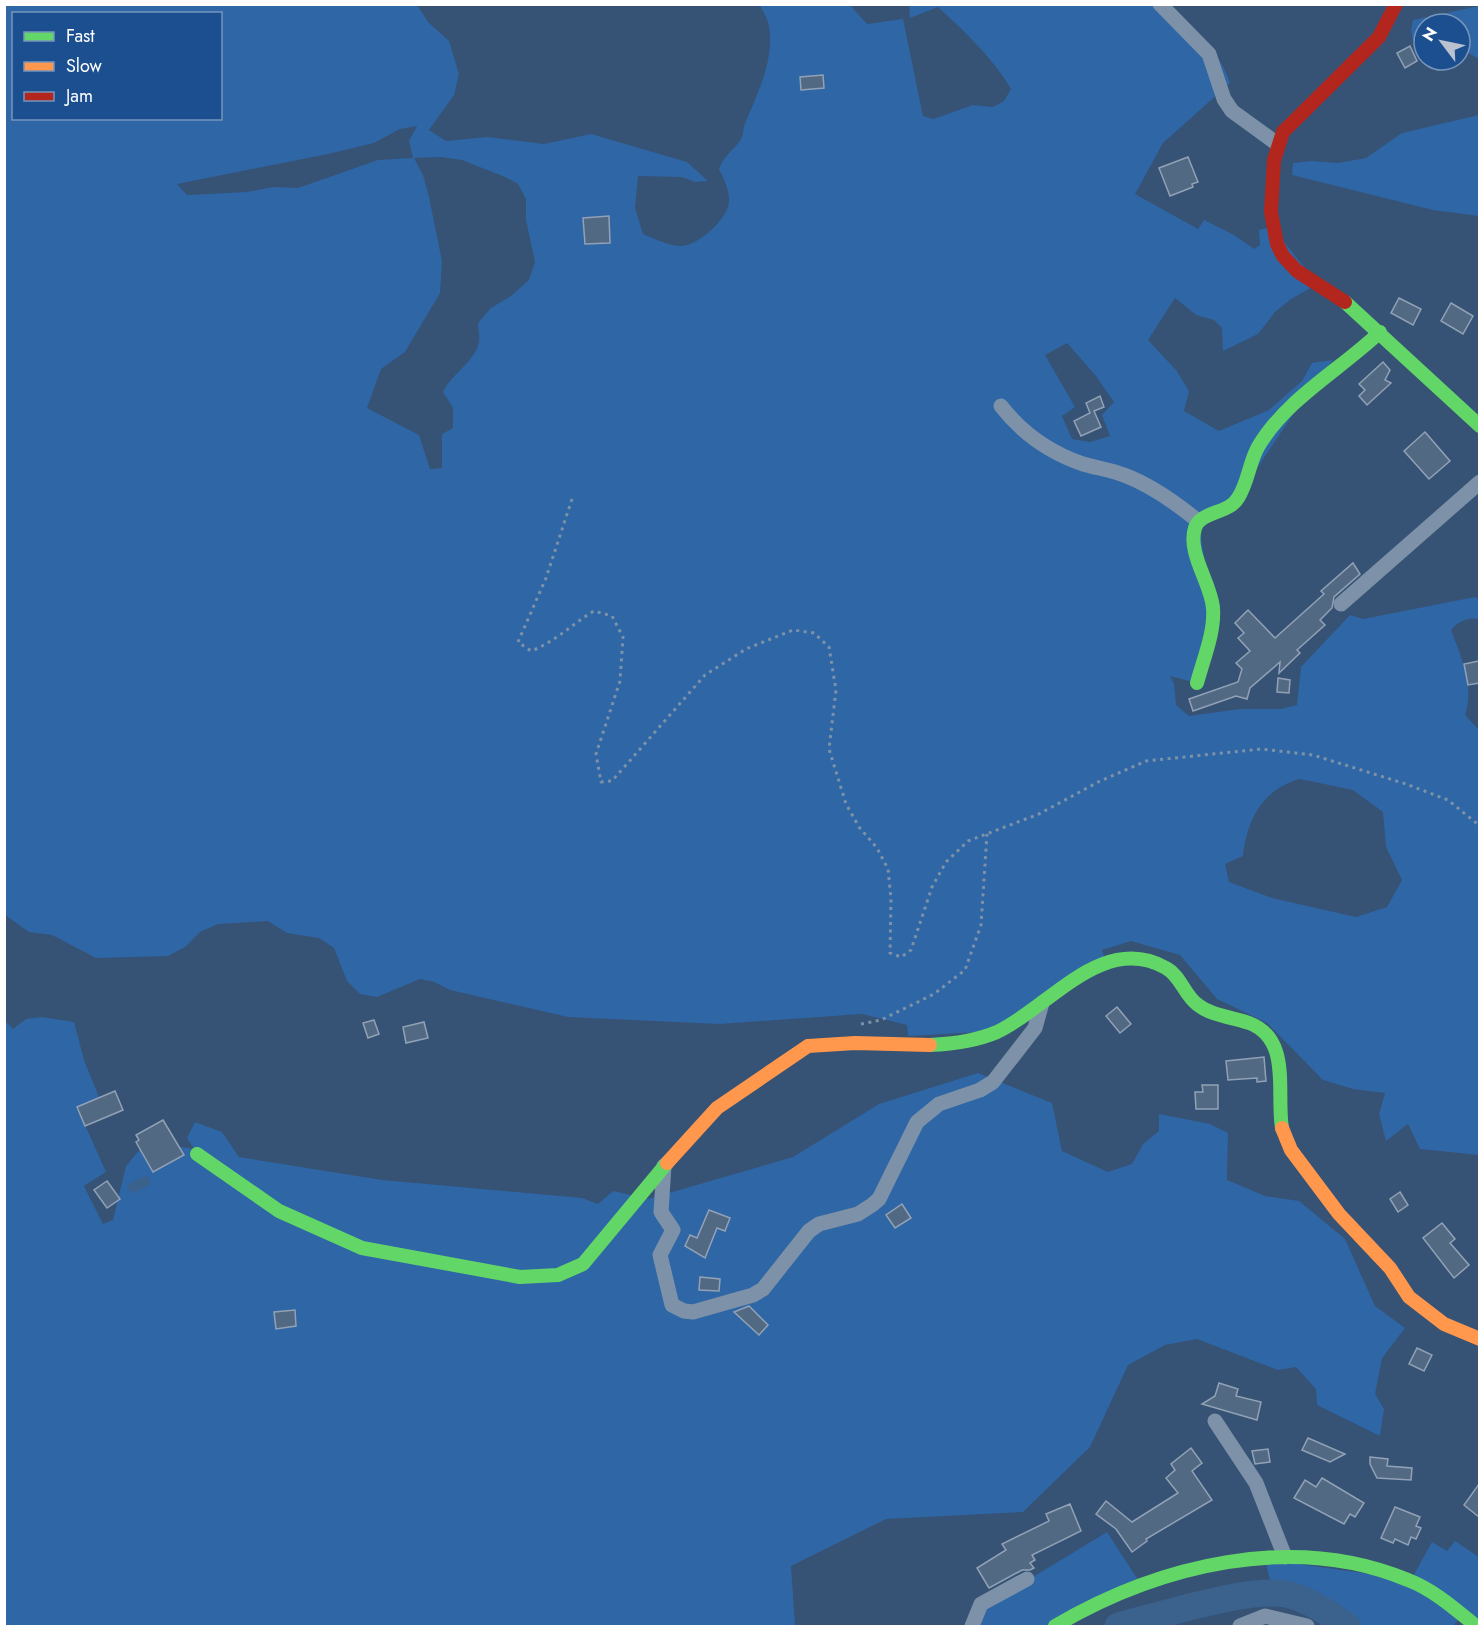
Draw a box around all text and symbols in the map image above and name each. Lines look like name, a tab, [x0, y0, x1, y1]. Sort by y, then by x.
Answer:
legend	[12, 12, 222, 120]
north arrow	[1412, 12, 1472, 72]
text: Fast	[66, 23, 95, 49]
text: N	[1417, 23, 1443, 46]
text: Slow	[66, 53, 103, 79]
text: Jam	[64, 83, 93, 109]

